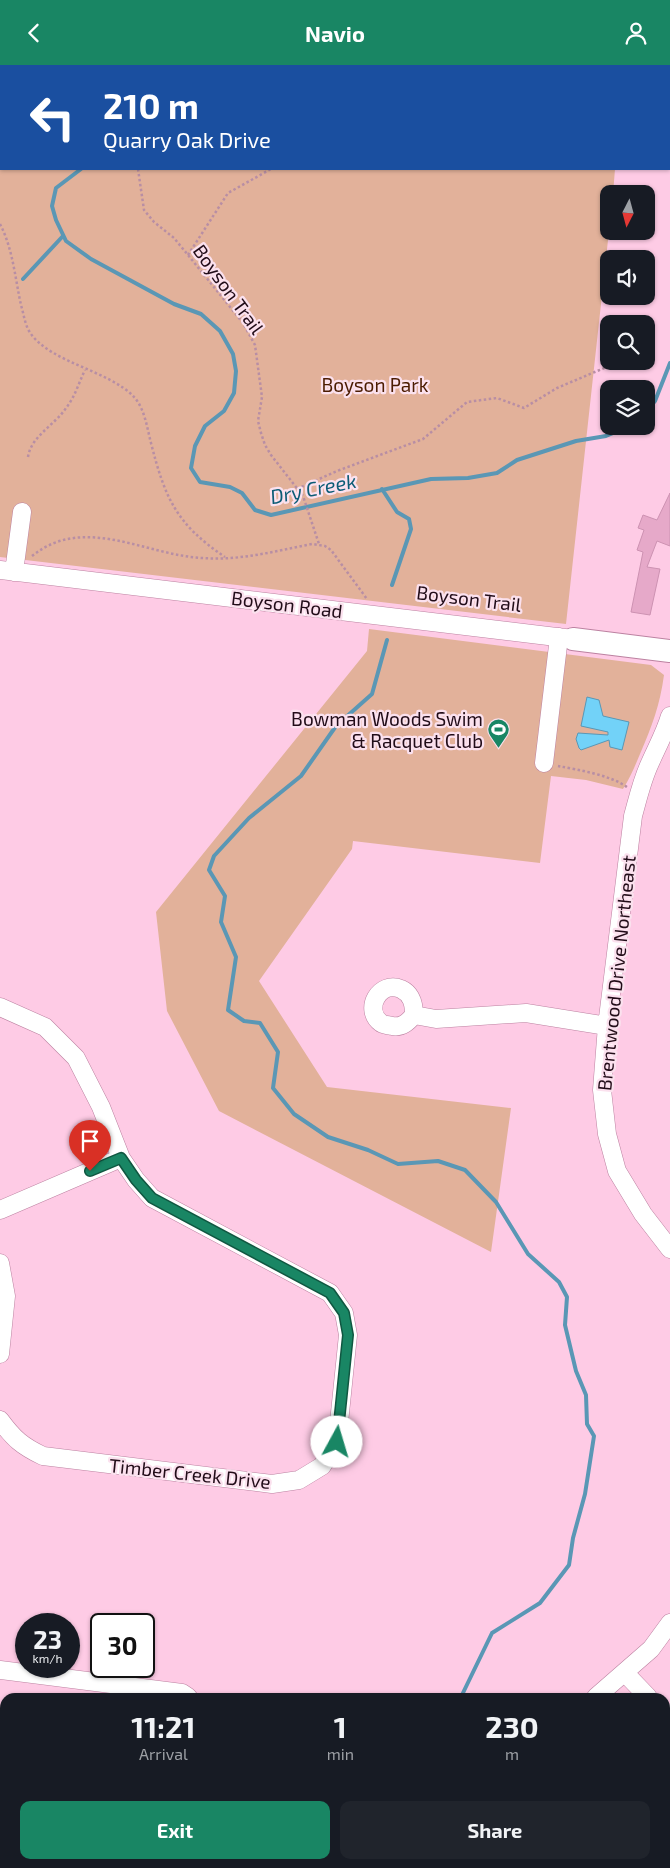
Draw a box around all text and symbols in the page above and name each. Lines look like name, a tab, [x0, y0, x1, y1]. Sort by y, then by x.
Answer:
icon: back	[20, 19, 48, 47]
icon: person	[622, 19, 650, 47]
text: Navio	[305, 20, 365, 46]
text: 210 m	[103, 84, 199, 126]
icon: left	[20, 85, 85, 150]
text: Quarry Oak Drive	[103, 126, 271, 152]
north arrow	[600, 185, 655, 240]
map controls	[600, 185, 655, 435]
street label: Boyson Trail	[189, 240, 270, 339]
button: sound	[600, 250, 655, 305]
button: search	[600, 315, 655, 370]
park label: Boyson Park	[321, 373, 429, 396]
button: layers	[600, 380, 655, 435]
water label: Dry Creek	[268, 468, 358, 509]
street label: Boyson Trail	[415, 580, 523, 616]
street label: Boyson Road	[230, 586, 344, 622]
place label: Bowman Woods Swim & Racquet Club	[291, 707, 483, 752]
sports icon: Bowman Woods Swim & Racquet Club	[487, 717, 511, 748]
street label: Brentwood Drive Northeast	[592, 854, 640, 1092]
pin	[69, 1120, 111, 1171]
icon: arrive	[76, 1127, 104, 1155]
position arrow	[310, 1415, 362, 1467]
street label: Timber Creek Drive	[108, 1453, 272, 1493]
speed limit sign: 30	[90, 1613, 155, 1678]
text: 23	[33, 1624, 62, 1654]
text: km/h	[33, 1651, 62, 1665]
text: 11:21	[131, 1708, 195, 1744]
text: 1	[334, 1708, 347, 1744]
text: 230	[485, 1708, 539, 1744]
text: Arrival	[139, 1744, 188, 1763]
text: min	[327, 1744, 354, 1763]
text: m	[505, 1744, 519, 1763]
button: Exit	[20, 1801, 330, 1859]
button: Share	[340, 1801, 650, 1859]

